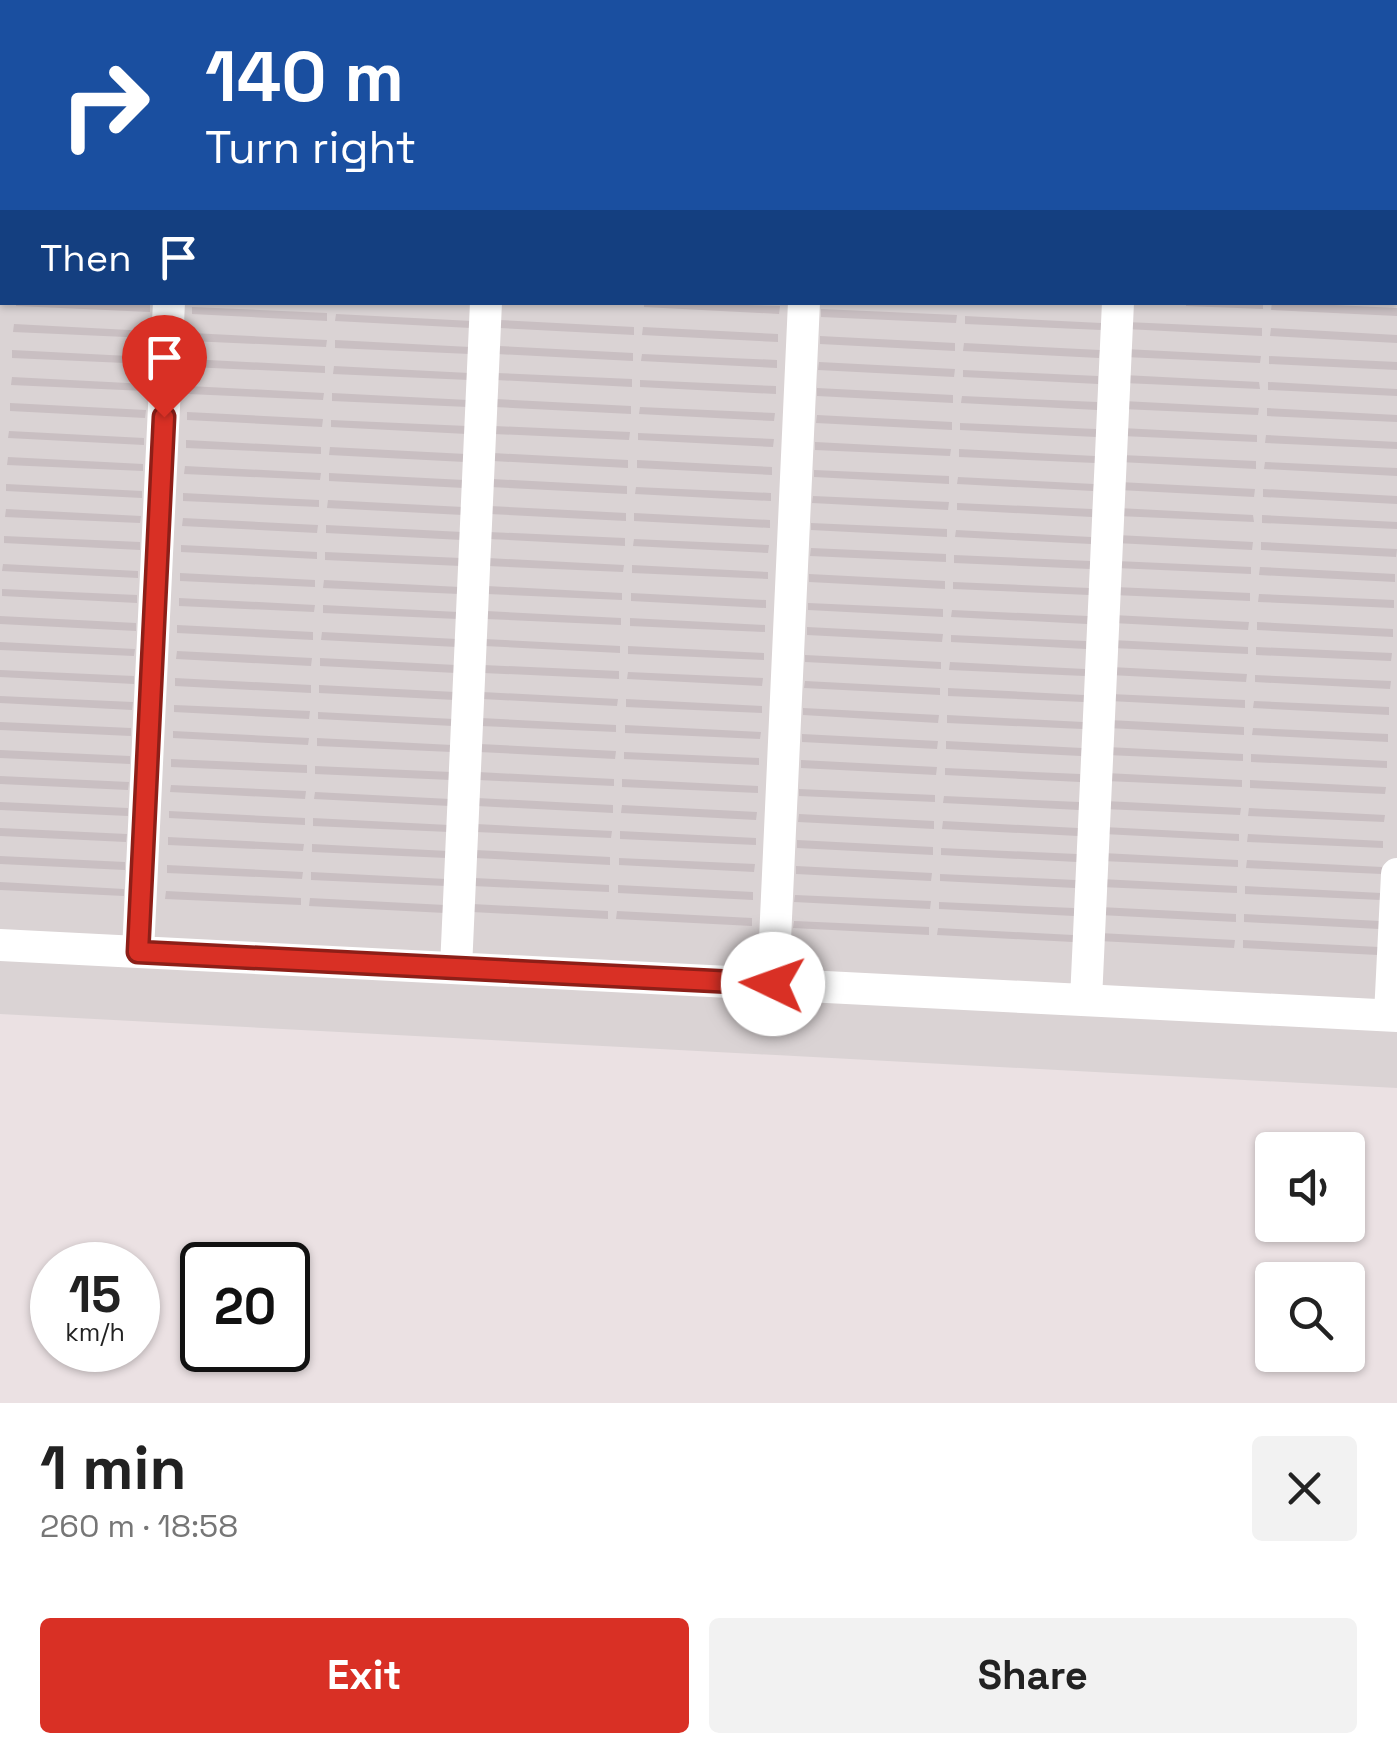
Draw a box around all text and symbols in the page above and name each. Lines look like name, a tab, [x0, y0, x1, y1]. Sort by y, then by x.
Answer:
text: 140 m	[205, 32, 404, 121]
icon: right	[40, 40, 170, 170]
text: Turn right	[205, 119, 416, 176]
icon: arrive	[151, 230, 206, 285]
text: Then	[40, 234, 131, 282]
pin	[122, 315, 207, 418]
icon: arrive	[137, 330, 192, 385]
position arrow	[721, 932, 825, 1036]
map controls	[1255, 1132, 1365, 1372]
button: sound	[1255, 1132, 1365, 1242]
speed limit sign: 20	[180, 1242, 310, 1372]
button: search	[1255, 1262, 1365, 1372]
text: 15	[69, 1263, 121, 1327]
text: km/h	[65, 1316, 125, 1348]
text: 1 min	[40, 1430, 187, 1507]
button: close	[1252, 1436, 1357, 1541]
text: 260 m · 18:58	[40, 1506, 238, 1546]
button: Exit	[40, 1618, 689, 1733]
button: Share	[709, 1618, 1357, 1733]

